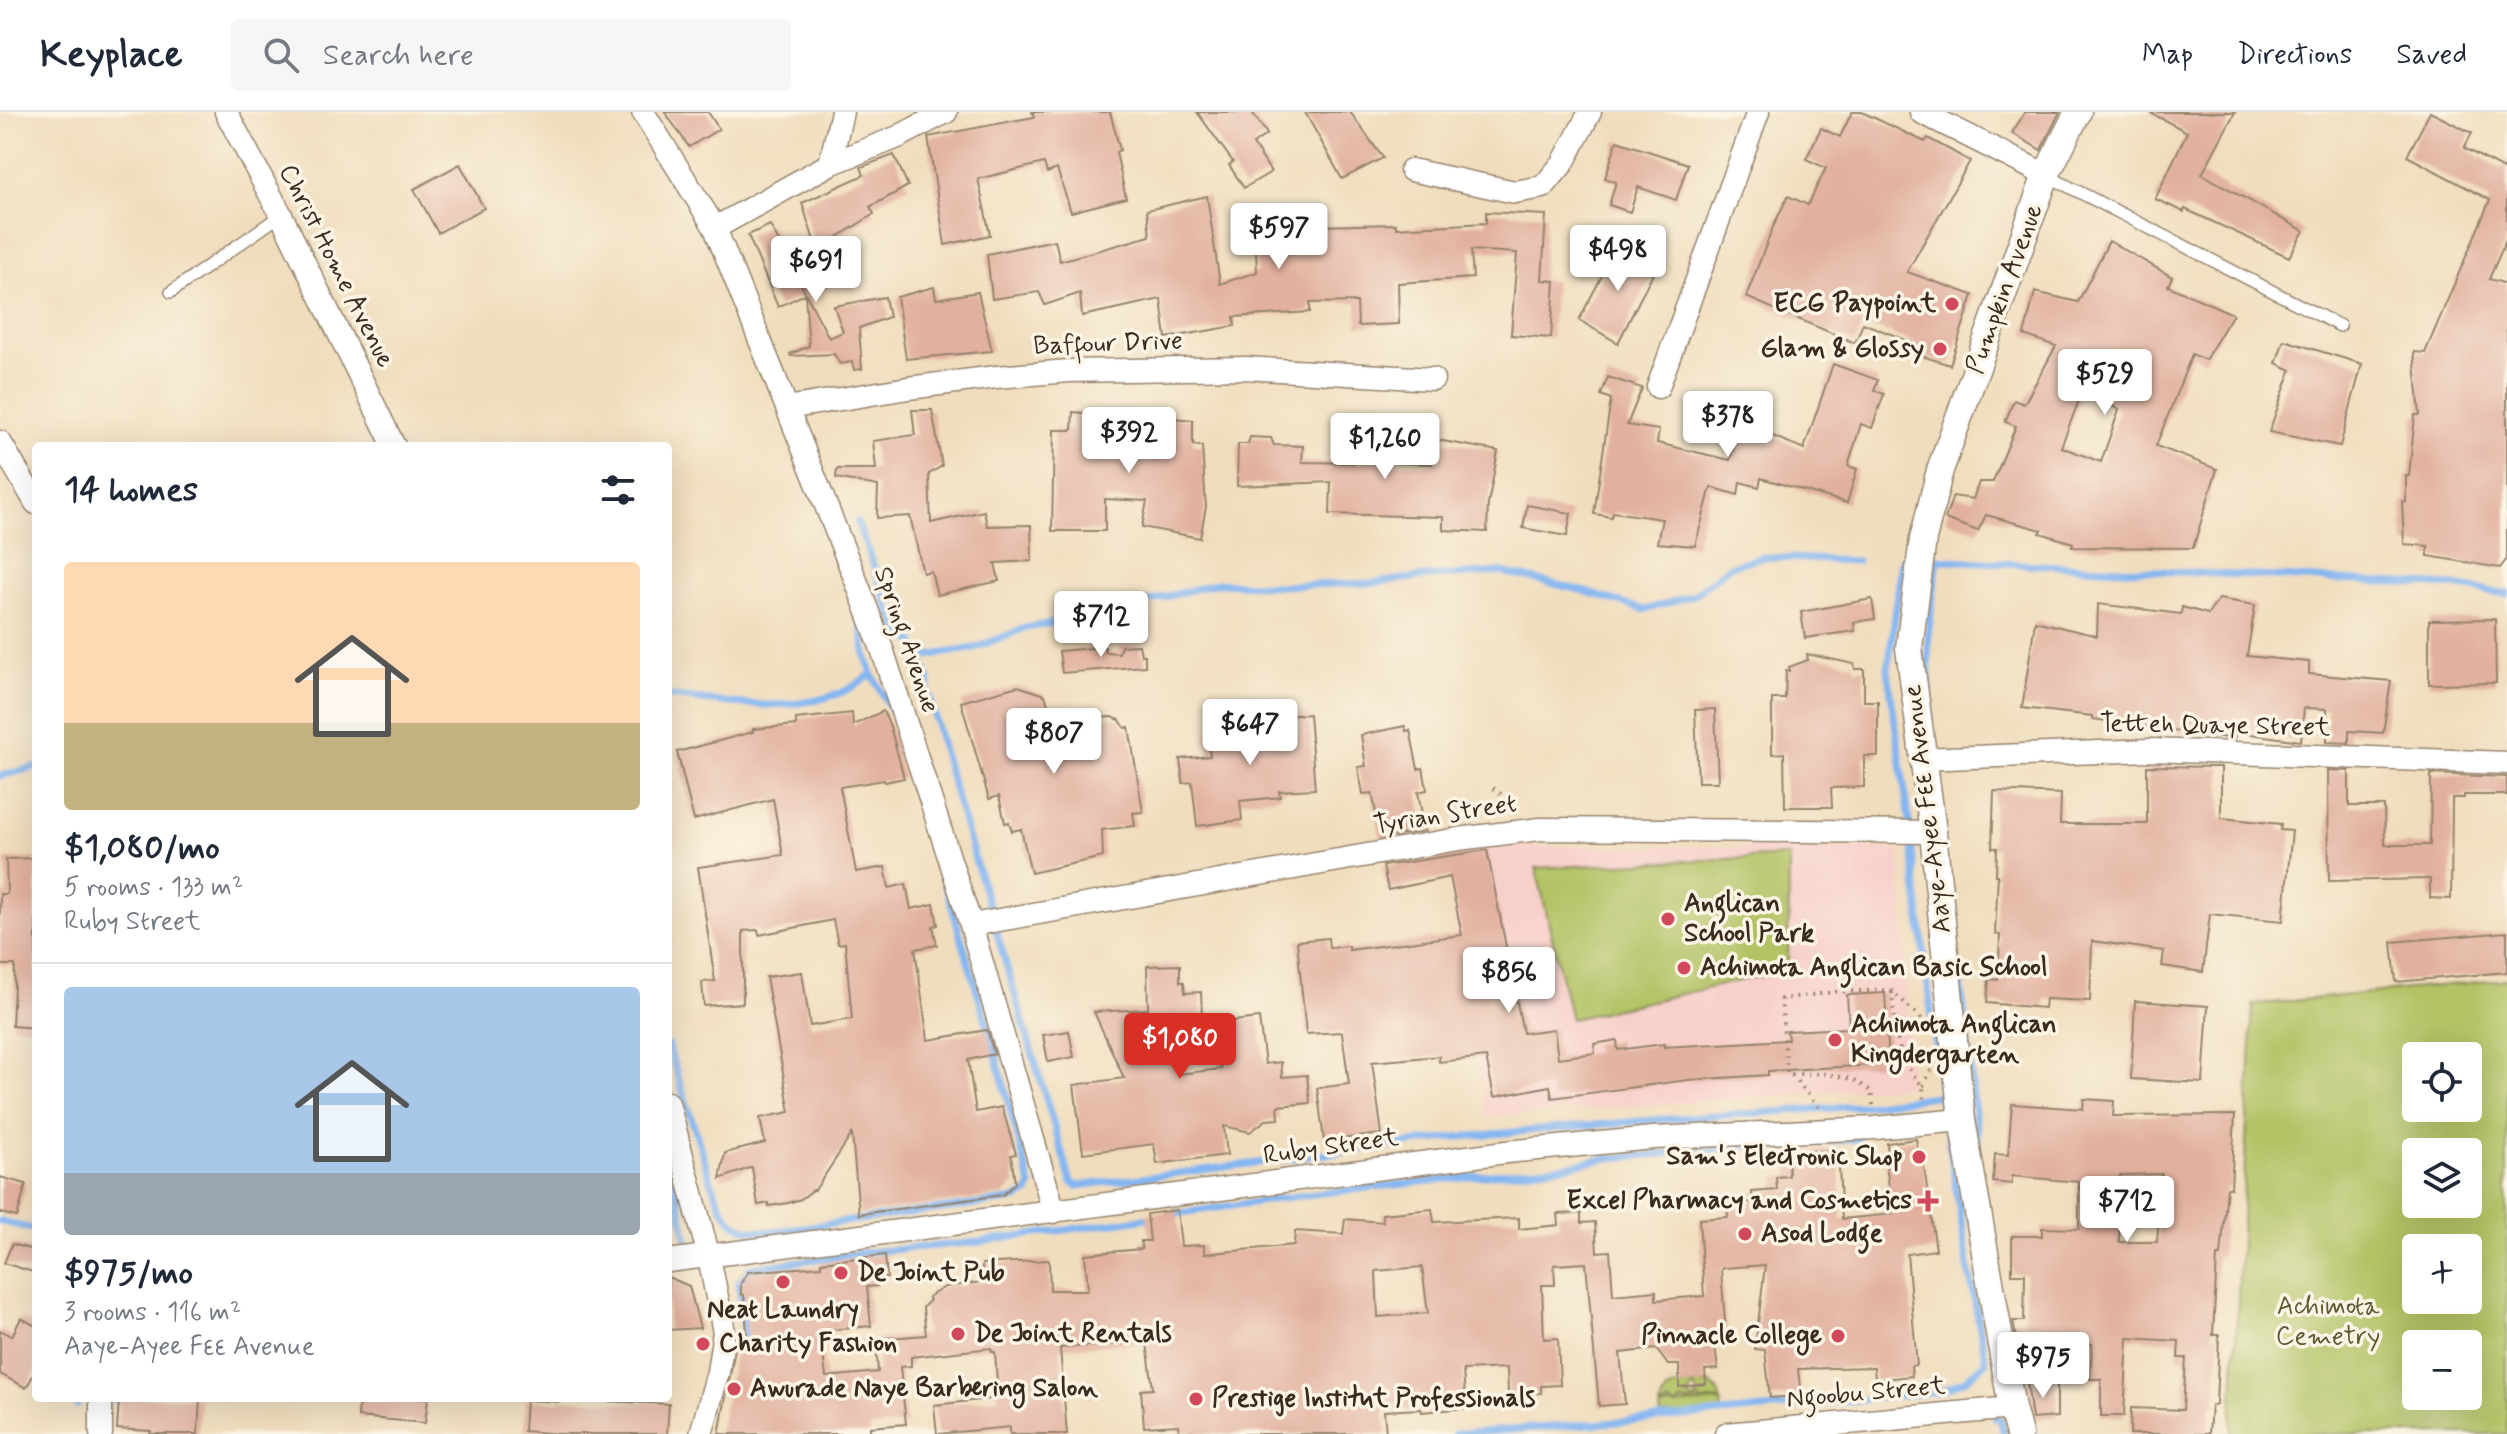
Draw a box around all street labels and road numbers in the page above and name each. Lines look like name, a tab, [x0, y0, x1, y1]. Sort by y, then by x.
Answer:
street label: Christ Home Avenue	[270, 159, 402, 373]
street label: Pumpkin Avenue	[1959, 199, 2051, 379]
street label: Baffour Drive	[1033, 324, 1183, 366]
street label: Spring Avenue	[862, 562, 947, 718]
street label: Aaye-Ayee Fɛɛ Avenue	[1896, 682, 1960, 935]
street label: Tetteh Quaye Street	[2099, 707, 2331, 745]
street label: Tyrian Street	[1371, 787, 1519, 843]
street label: Ruby Street	[1261, 1121, 1401, 1173]
street label: Ngoobu Street	[1785, 1369, 1947, 1420]

